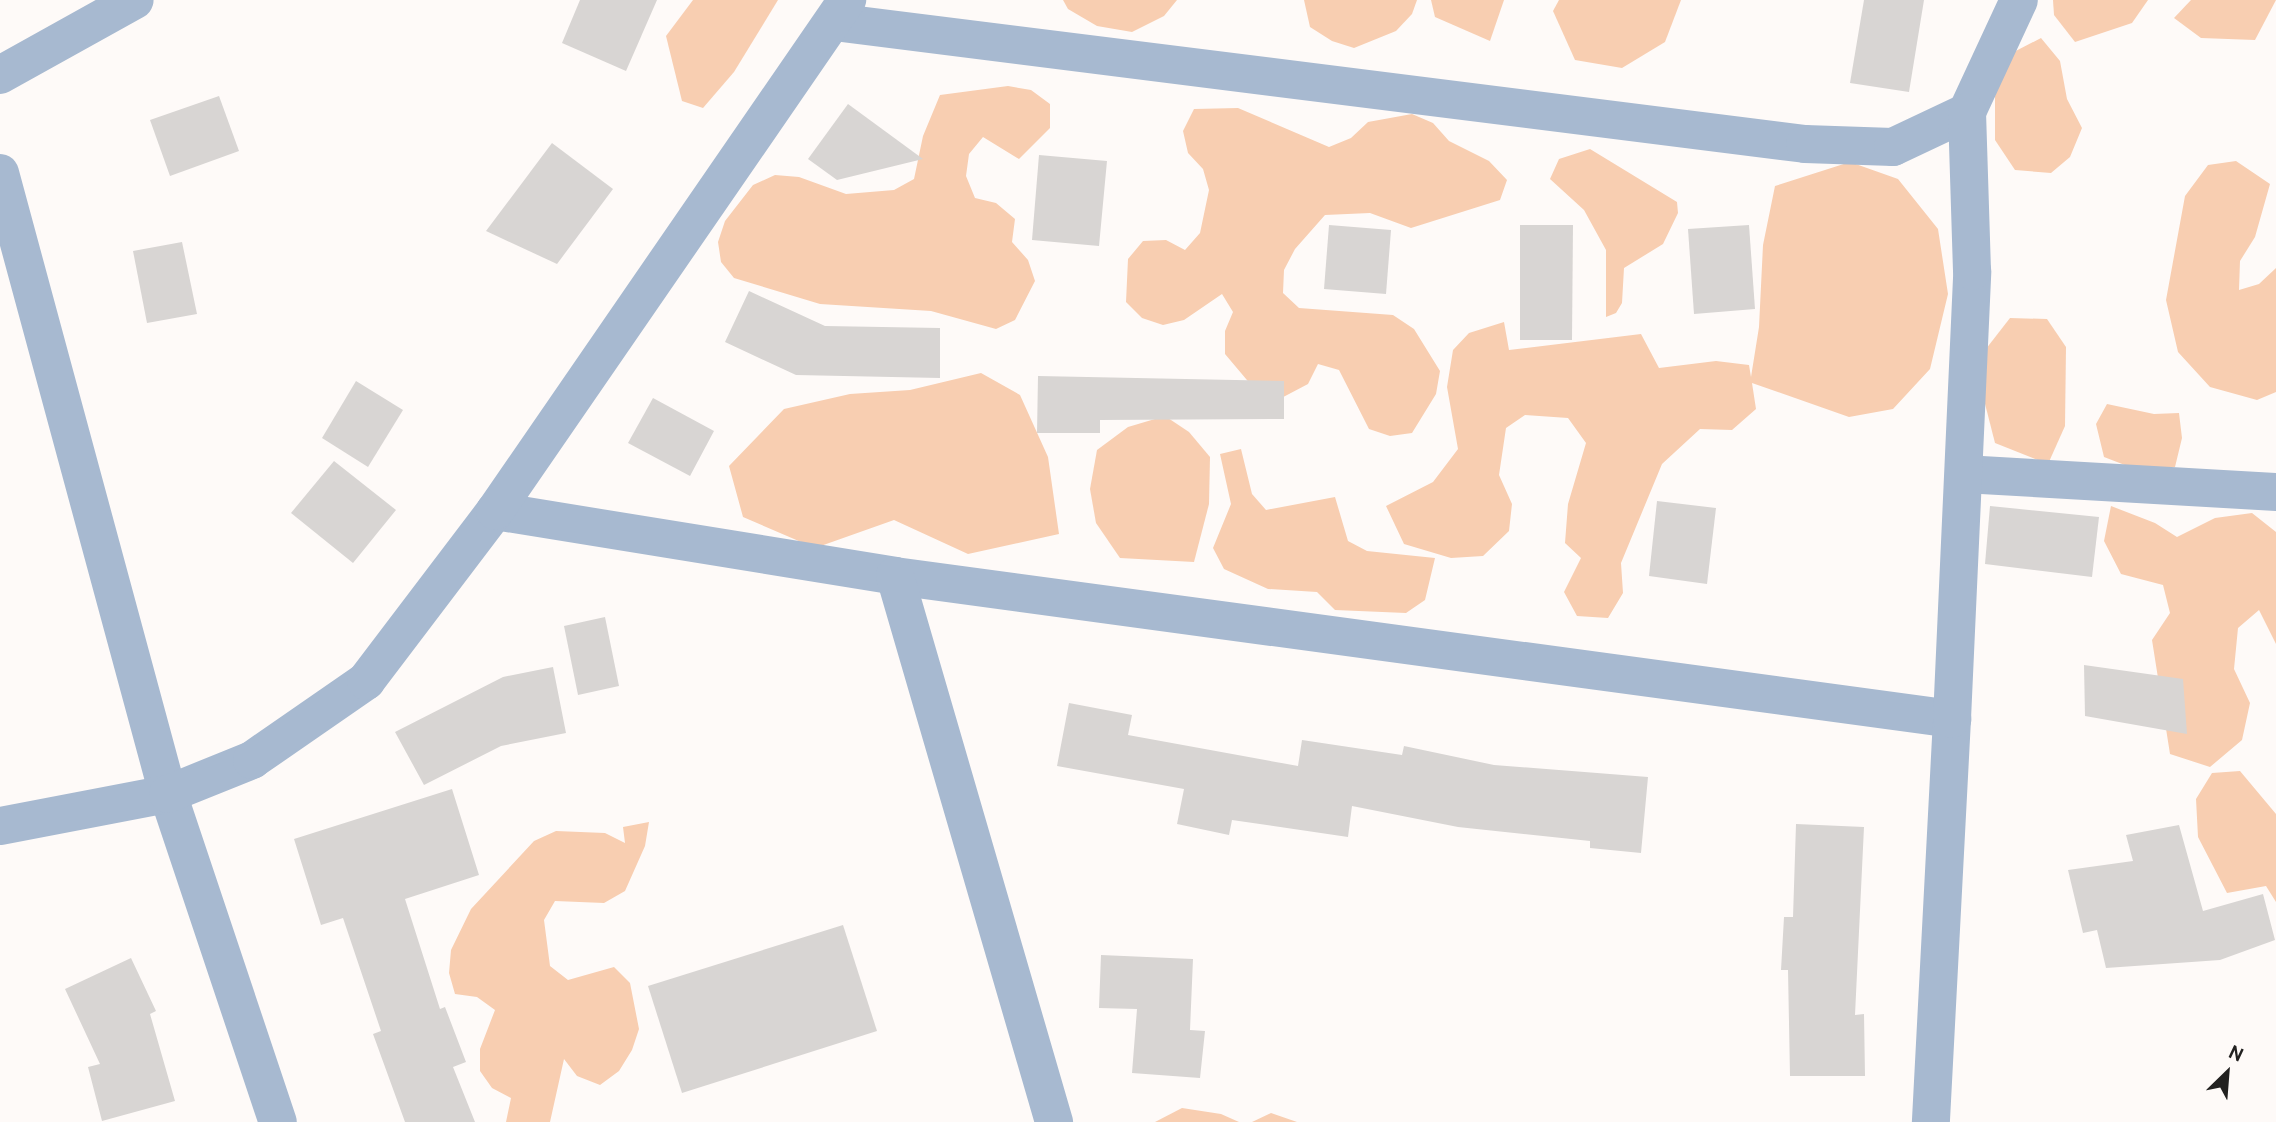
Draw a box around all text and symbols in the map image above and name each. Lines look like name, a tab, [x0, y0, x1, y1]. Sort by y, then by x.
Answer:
north arrow	[2192, 1038, 2262, 1108]
text: N	[2225, 1040, 2247, 1067]

